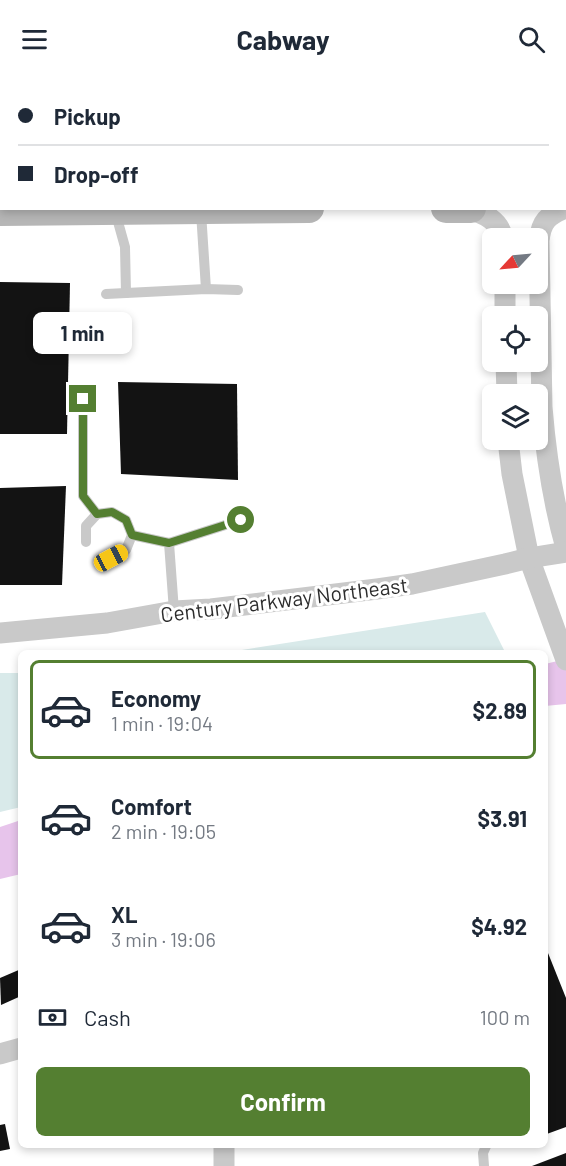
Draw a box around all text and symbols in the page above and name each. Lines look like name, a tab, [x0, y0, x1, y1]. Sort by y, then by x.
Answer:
icon: menu	[18, 23, 51, 56]
text: Cabway	[236, 23, 330, 55]
icon: search	[515, 23, 548, 56]
text: Pickup	[54, 103, 121, 129]
text: Drop-off	[54, 161, 138, 187]
north arrow	[482, 228, 548, 294]
map controls	[482, 228, 548, 450]
button: locate	[482, 306, 548, 372]
callout: 1 min	[34, 312, 132, 354]
text: 1 min	[61, 321, 104, 345]
button: layers	[482, 384, 548, 450]
route end	[69, 385, 96, 412]
route start	[227, 506, 254, 533]
car	[91, 542, 131, 574]
street label: Century Parkway Northeast	[159, 571, 409, 627]
icon: car	[39, 683, 93, 737]
text: Economy	[111, 685, 201, 711]
text: $2.89	[473, 697, 527, 723]
text: 1 min · 19:04	[111, 711, 213, 735]
icon: car	[39, 791, 93, 845]
text: Comfort	[111, 793, 192, 819]
text: $3.91	[478, 805, 527, 831]
text: 2 min · 19:05	[111, 819, 216, 843]
icon: car	[39, 899, 93, 953]
text: XL	[111, 901, 137, 927]
text: $4.92	[471, 913, 527, 939]
text: 3 min · 19:06	[111, 927, 216, 951]
icon: cash	[36, 1001, 69, 1034]
text: Cash	[84, 1004, 131, 1030]
text: 100 m	[480, 1005, 530, 1029]
button: Confirm	[36, 1067, 530, 1136]

